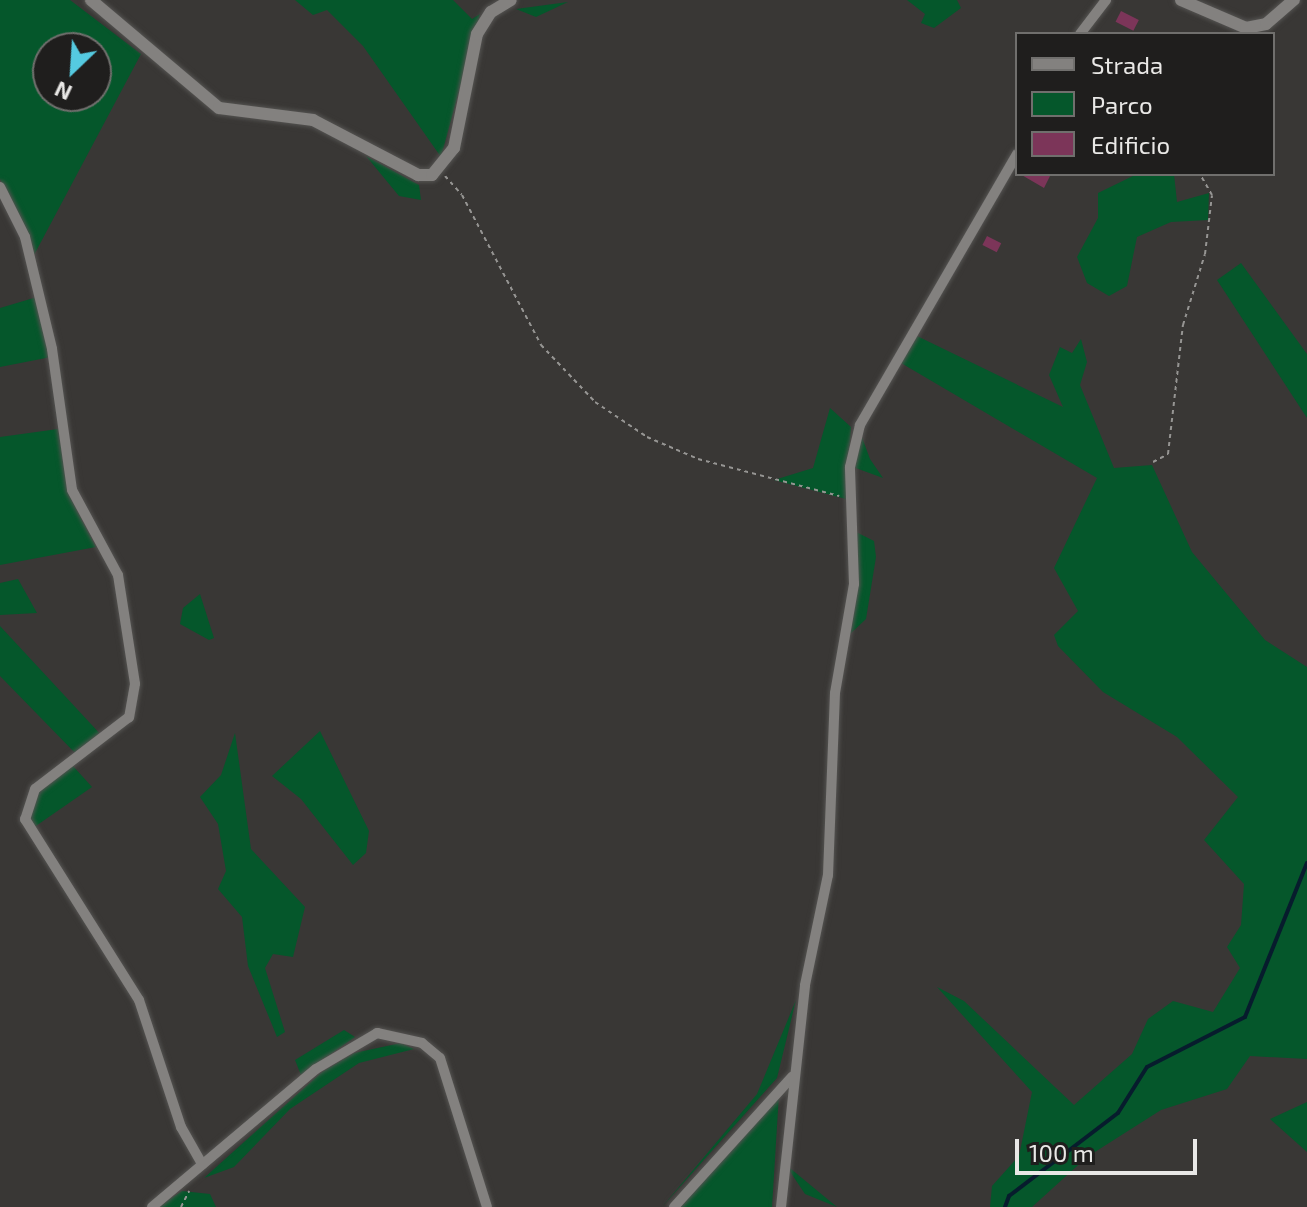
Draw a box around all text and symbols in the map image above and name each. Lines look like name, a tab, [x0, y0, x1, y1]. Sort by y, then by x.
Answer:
north arrow	[32, 32, 112, 112]
legend	[1015, 32, 1275, 176]
text: Strada	[1091, 50, 1163, 79]
text: N	[50, 77, 75, 107]
text: Parco	[1091, 90, 1153, 119]
text: Edificio	[1091, 130, 1170, 159]
scale bar	[1019, 1123, 1201, 1173]
text: 100 m	[1029, 1138, 1094, 1167]

